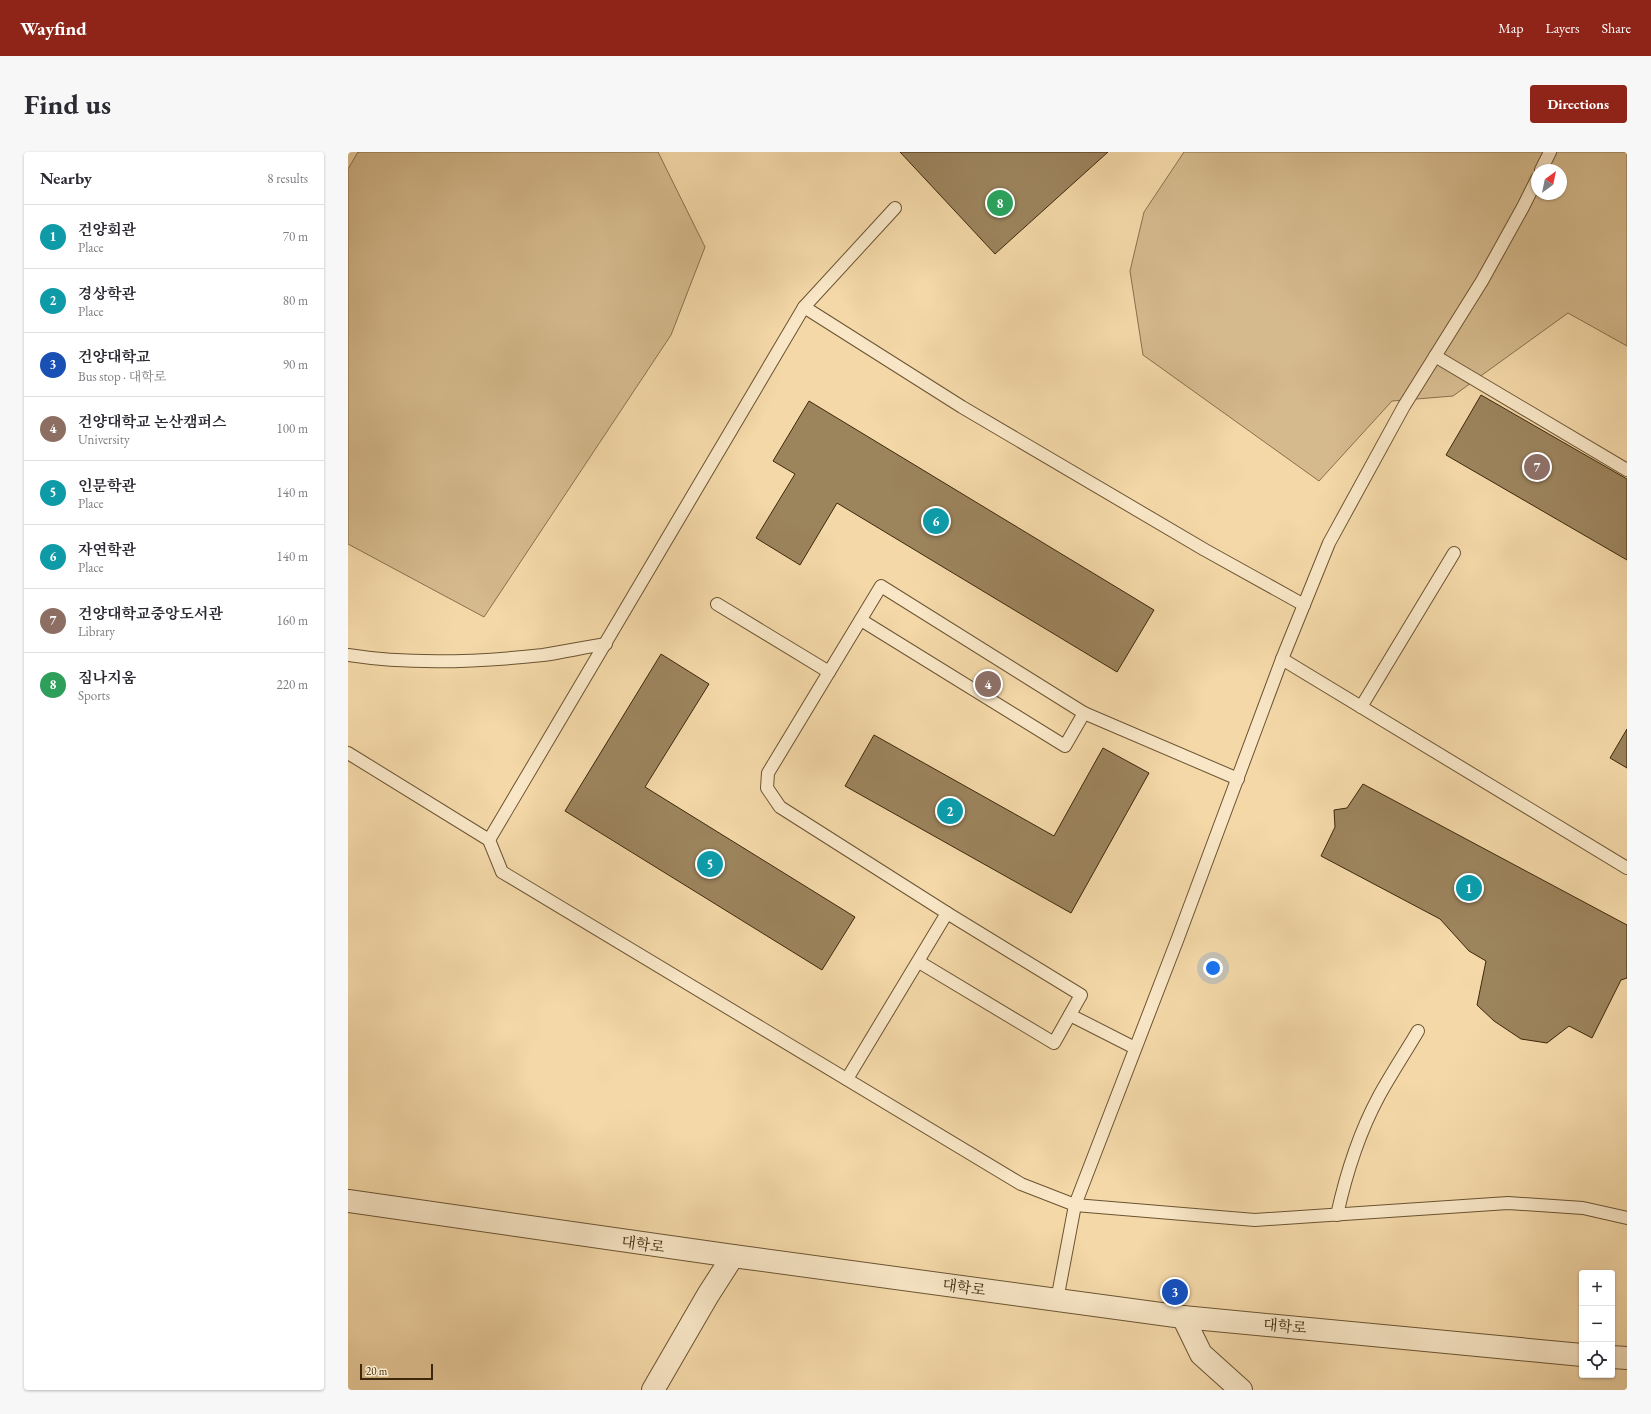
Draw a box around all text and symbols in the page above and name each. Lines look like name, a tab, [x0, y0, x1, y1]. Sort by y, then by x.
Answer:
text: Wayfind	[20, 16, 87, 41]
text: Map	[1498, 19, 1523, 37]
text: Layers	[1545, 19, 1580, 37]
text: Share	[1602, 19, 1631, 37]
button: Directions	[1530, 85, 1627, 123]
text: Find us	[24, 86, 111, 122]
north arrow	[1531, 164, 1567, 200]
text: Nearby	[40, 167, 92, 189]
text: 8 results	[267, 170, 308, 187]
pin: 8	[987, 188, 1013, 218]
text: 건양회관	[78, 220, 136, 239]
text: 1	[50, 228, 56, 245]
text: 70 m	[283, 228, 308, 245]
text: Place	[78, 239, 104, 256]
text: 경상학관	[78, 284, 136, 303]
text: 2	[50, 292, 56, 309]
text: 80 m	[283, 292, 308, 309]
text: Place	[78, 303, 104, 320]
text: 건양대학교	[78, 347, 150, 366]
text: 3	[50, 356, 56, 373]
text: 90 m	[283, 356, 308, 373]
text: Bus stop · 대학로	[78, 368, 166, 385]
text: 건양대학교 논산캠퍼스	[78, 412, 226, 431]
text: 4	[50, 420, 56, 437]
text: 100 m	[277, 420, 308, 437]
text: University	[78, 431, 130, 448]
pin: 7	[1524, 452, 1550, 482]
text: 인문학관	[78, 476, 136, 495]
text: 5	[50, 484, 56, 501]
text: 140 m	[277, 484, 308, 501]
text: Place	[78, 495, 104, 512]
pin: 6	[923, 506, 949, 536]
text: 자연학관	[78, 540, 136, 559]
text: 6	[50, 548, 56, 565]
text: 140 m	[277, 548, 308, 565]
text: Place	[78, 559, 104, 576]
text: 건양대학교중앙도서관	[78, 604, 223, 623]
text: 7	[50, 612, 56, 629]
text: 160 m	[277, 612, 308, 629]
text: Library	[78, 623, 115, 640]
text: 짐나지움	[78, 668, 136, 687]
pin: 4	[975, 669, 1001, 699]
text: 8	[50, 676, 56, 693]
text: 220 m	[277, 676, 308, 693]
text: Sports	[78, 687, 110, 704]
pin: 2	[937, 796, 963, 826]
pin: 5	[697, 849, 723, 879]
pin: 1	[1456, 873, 1482, 903]
your location	[1203, 958, 1223, 978]
street label: 대학로	[620, 1232, 666, 1257]
map controls	[1579, 1270, 1615, 1378]
button: +	[1579, 1270, 1615, 1306]
street label: 대학로	[941, 1275, 987, 1300]
pin: 3	[1162, 1277, 1188, 1307]
button: −	[1579, 1306, 1615, 1342]
street label: 대학로	[1263, 1315, 1308, 1337]
button: locate	[1579, 1342, 1615, 1378]
scale bar	[360, 1362, 433, 1381]
text: 20 m	[366, 1364, 387, 1378]

